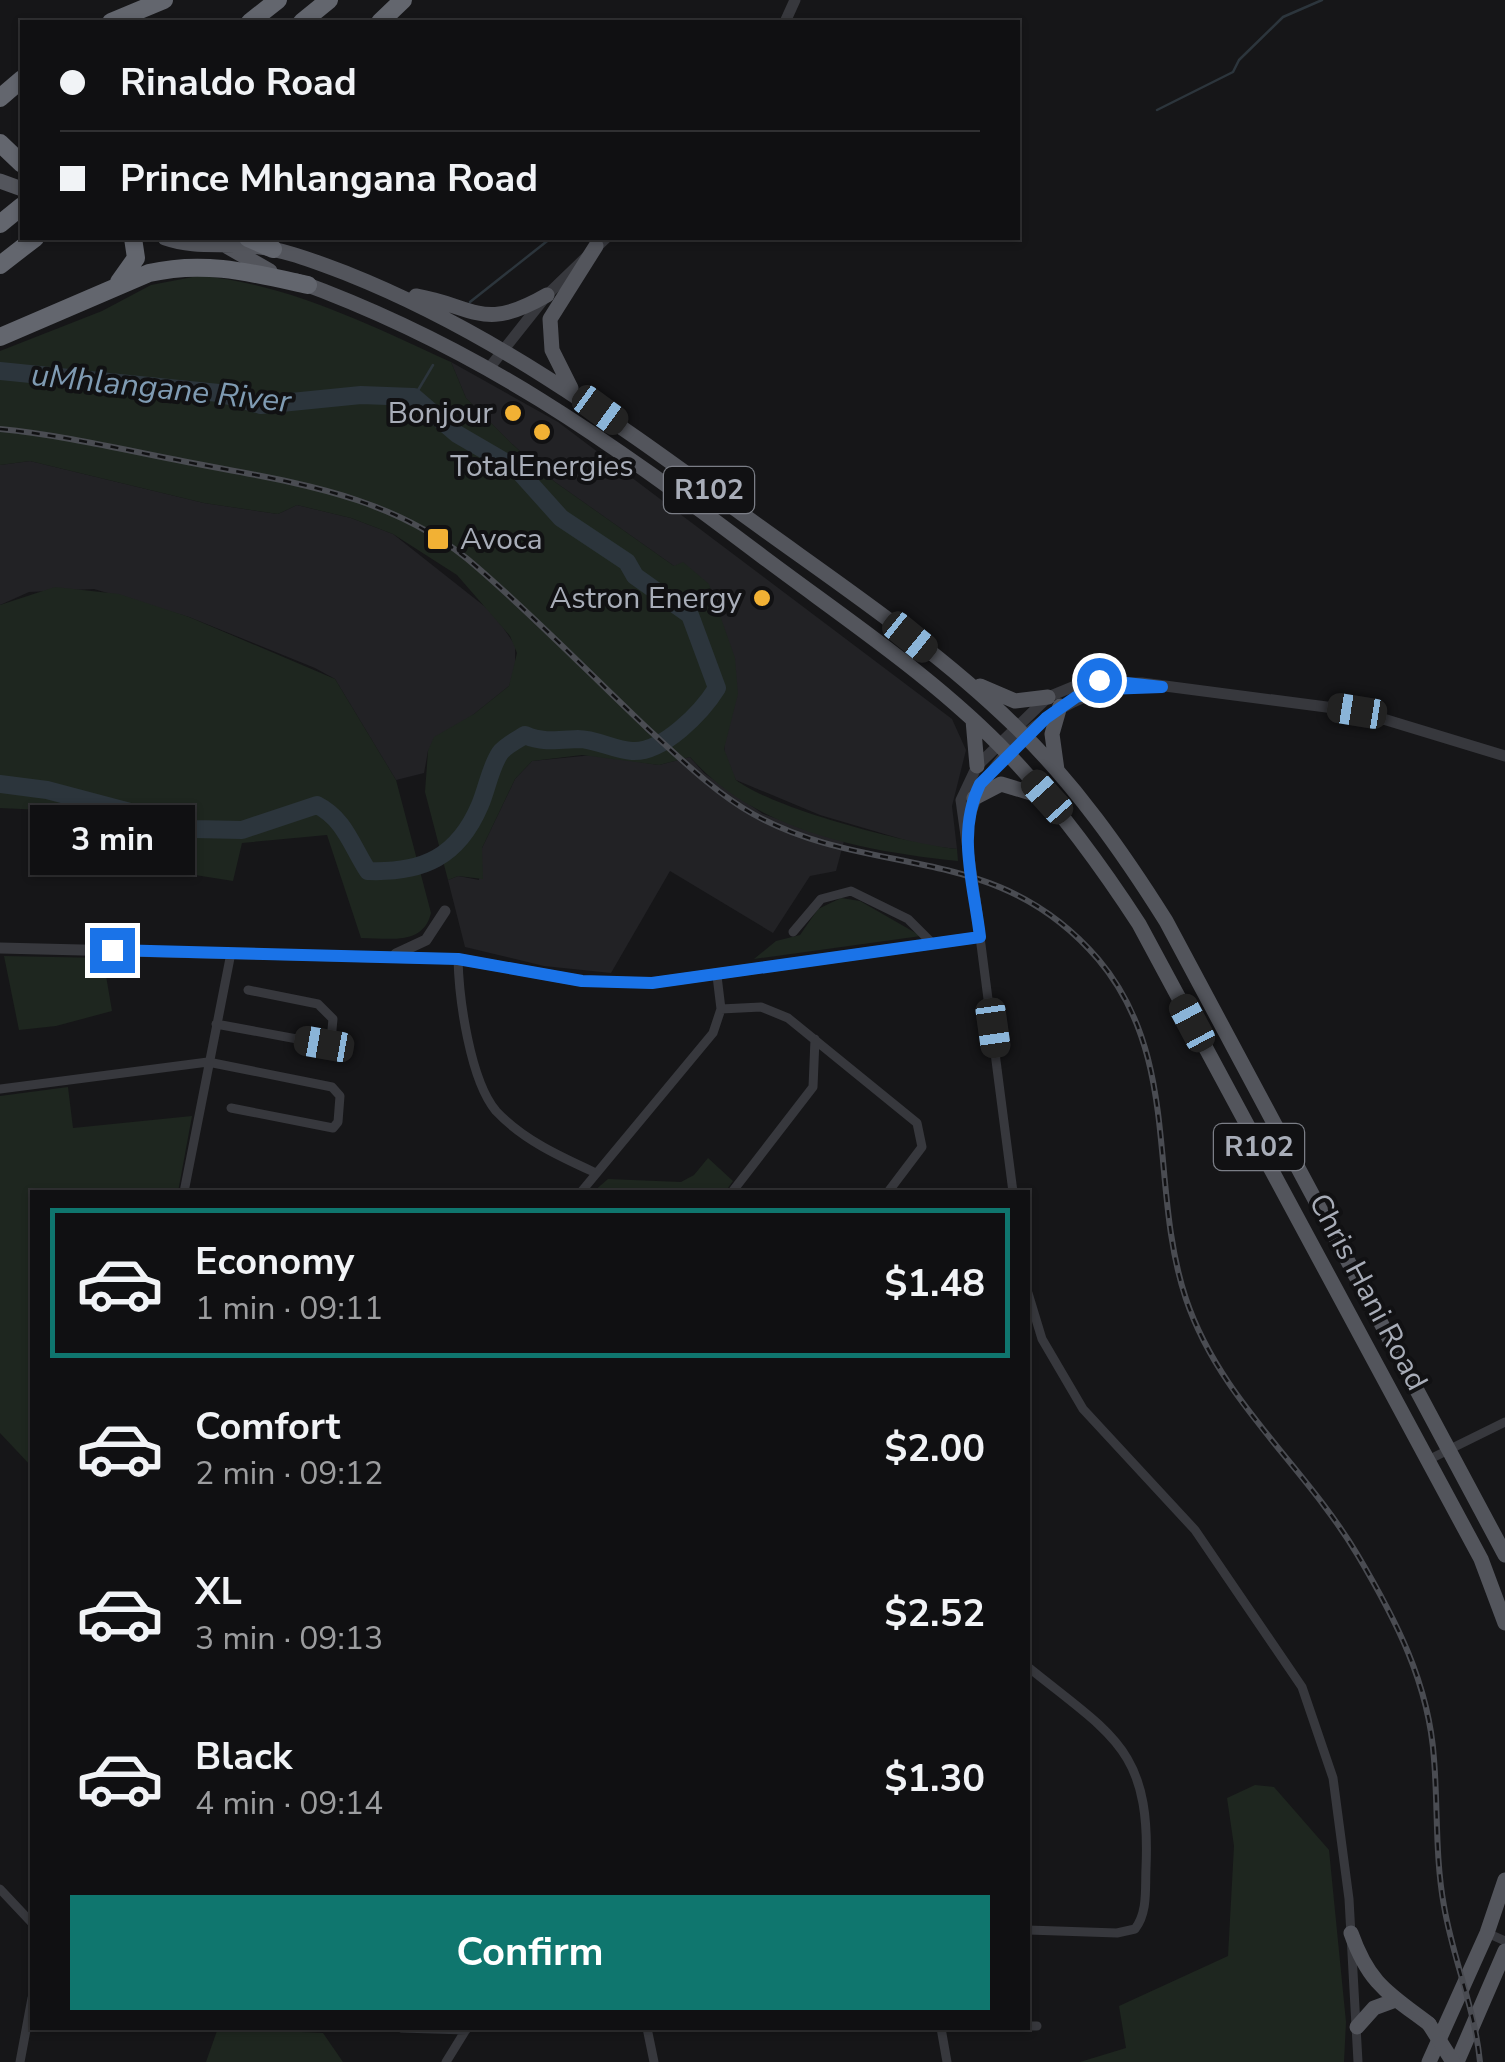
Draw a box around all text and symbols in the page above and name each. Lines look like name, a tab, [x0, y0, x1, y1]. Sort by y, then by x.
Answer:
text: Rinaldo Road	[120, 57, 357, 108]
text: Prince Mhlangana Road	[120, 153, 538, 204]
water label: uMhlangane River	[29, 353, 294, 423]
car	[567, 380, 633, 440]
place label: Bonjour	[388, 393, 493, 434]
marker: Bonjour	[502, 402, 524, 424]
marker: TotalEnergies	[531, 421, 553, 443]
place label: TotalEnergies	[450, 446, 634, 487]
road number: R102	[664, 467, 754, 513]
place label: Avoca	[460, 519, 543, 560]
marker: Avoca	[425, 526, 451, 552]
place label: Astron Energy	[550, 578, 743, 619]
marker: Astron Energy	[751, 587, 773, 609]
car	[877, 606, 943, 668]
route start	[1077, 658, 1122, 703]
car	[1325, 691, 1389, 731]
car	[1016, 765, 1078, 829]
callout: 3 min	[29, 805, 194, 875]
text: 3 min	[71, 818, 154, 861]
route end	[90, 928, 135, 973]
car	[1165, 989, 1219, 1057]
car	[974, 996, 1012, 1060]
car	[292, 1024, 356, 1064]
road number: R102	[1214, 1124, 1304, 1170]
street label: Chris Hani Road	[1299, 1186, 1437, 1398]
text: Economy	[195, 1236, 354, 1287]
icon: car	[75, 1238, 165, 1328]
text: $1.48	[884, 1258, 985, 1309]
text: 1 min · 09:11	[195, 1287, 383, 1330]
text: Comfort	[195, 1401, 340, 1452]
icon: car	[75, 1403, 165, 1493]
text: $2.00	[884, 1423, 985, 1474]
text: 2 min · 09:12	[195, 1452, 383, 1495]
text: XL	[195, 1566, 242, 1617]
icon: car	[75, 1568, 165, 1658]
text: $2.52	[884, 1588, 985, 1639]
text: 3 min · 09:13	[195, 1617, 383, 1660]
text: Black	[195, 1731, 292, 1782]
icon: car	[75, 1733, 165, 1823]
text: $1.30	[884, 1753, 985, 1804]
text: 4 min · 09:14	[195, 1782, 383, 1825]
button: Confirm	[70, 1895, 990, 2010]

